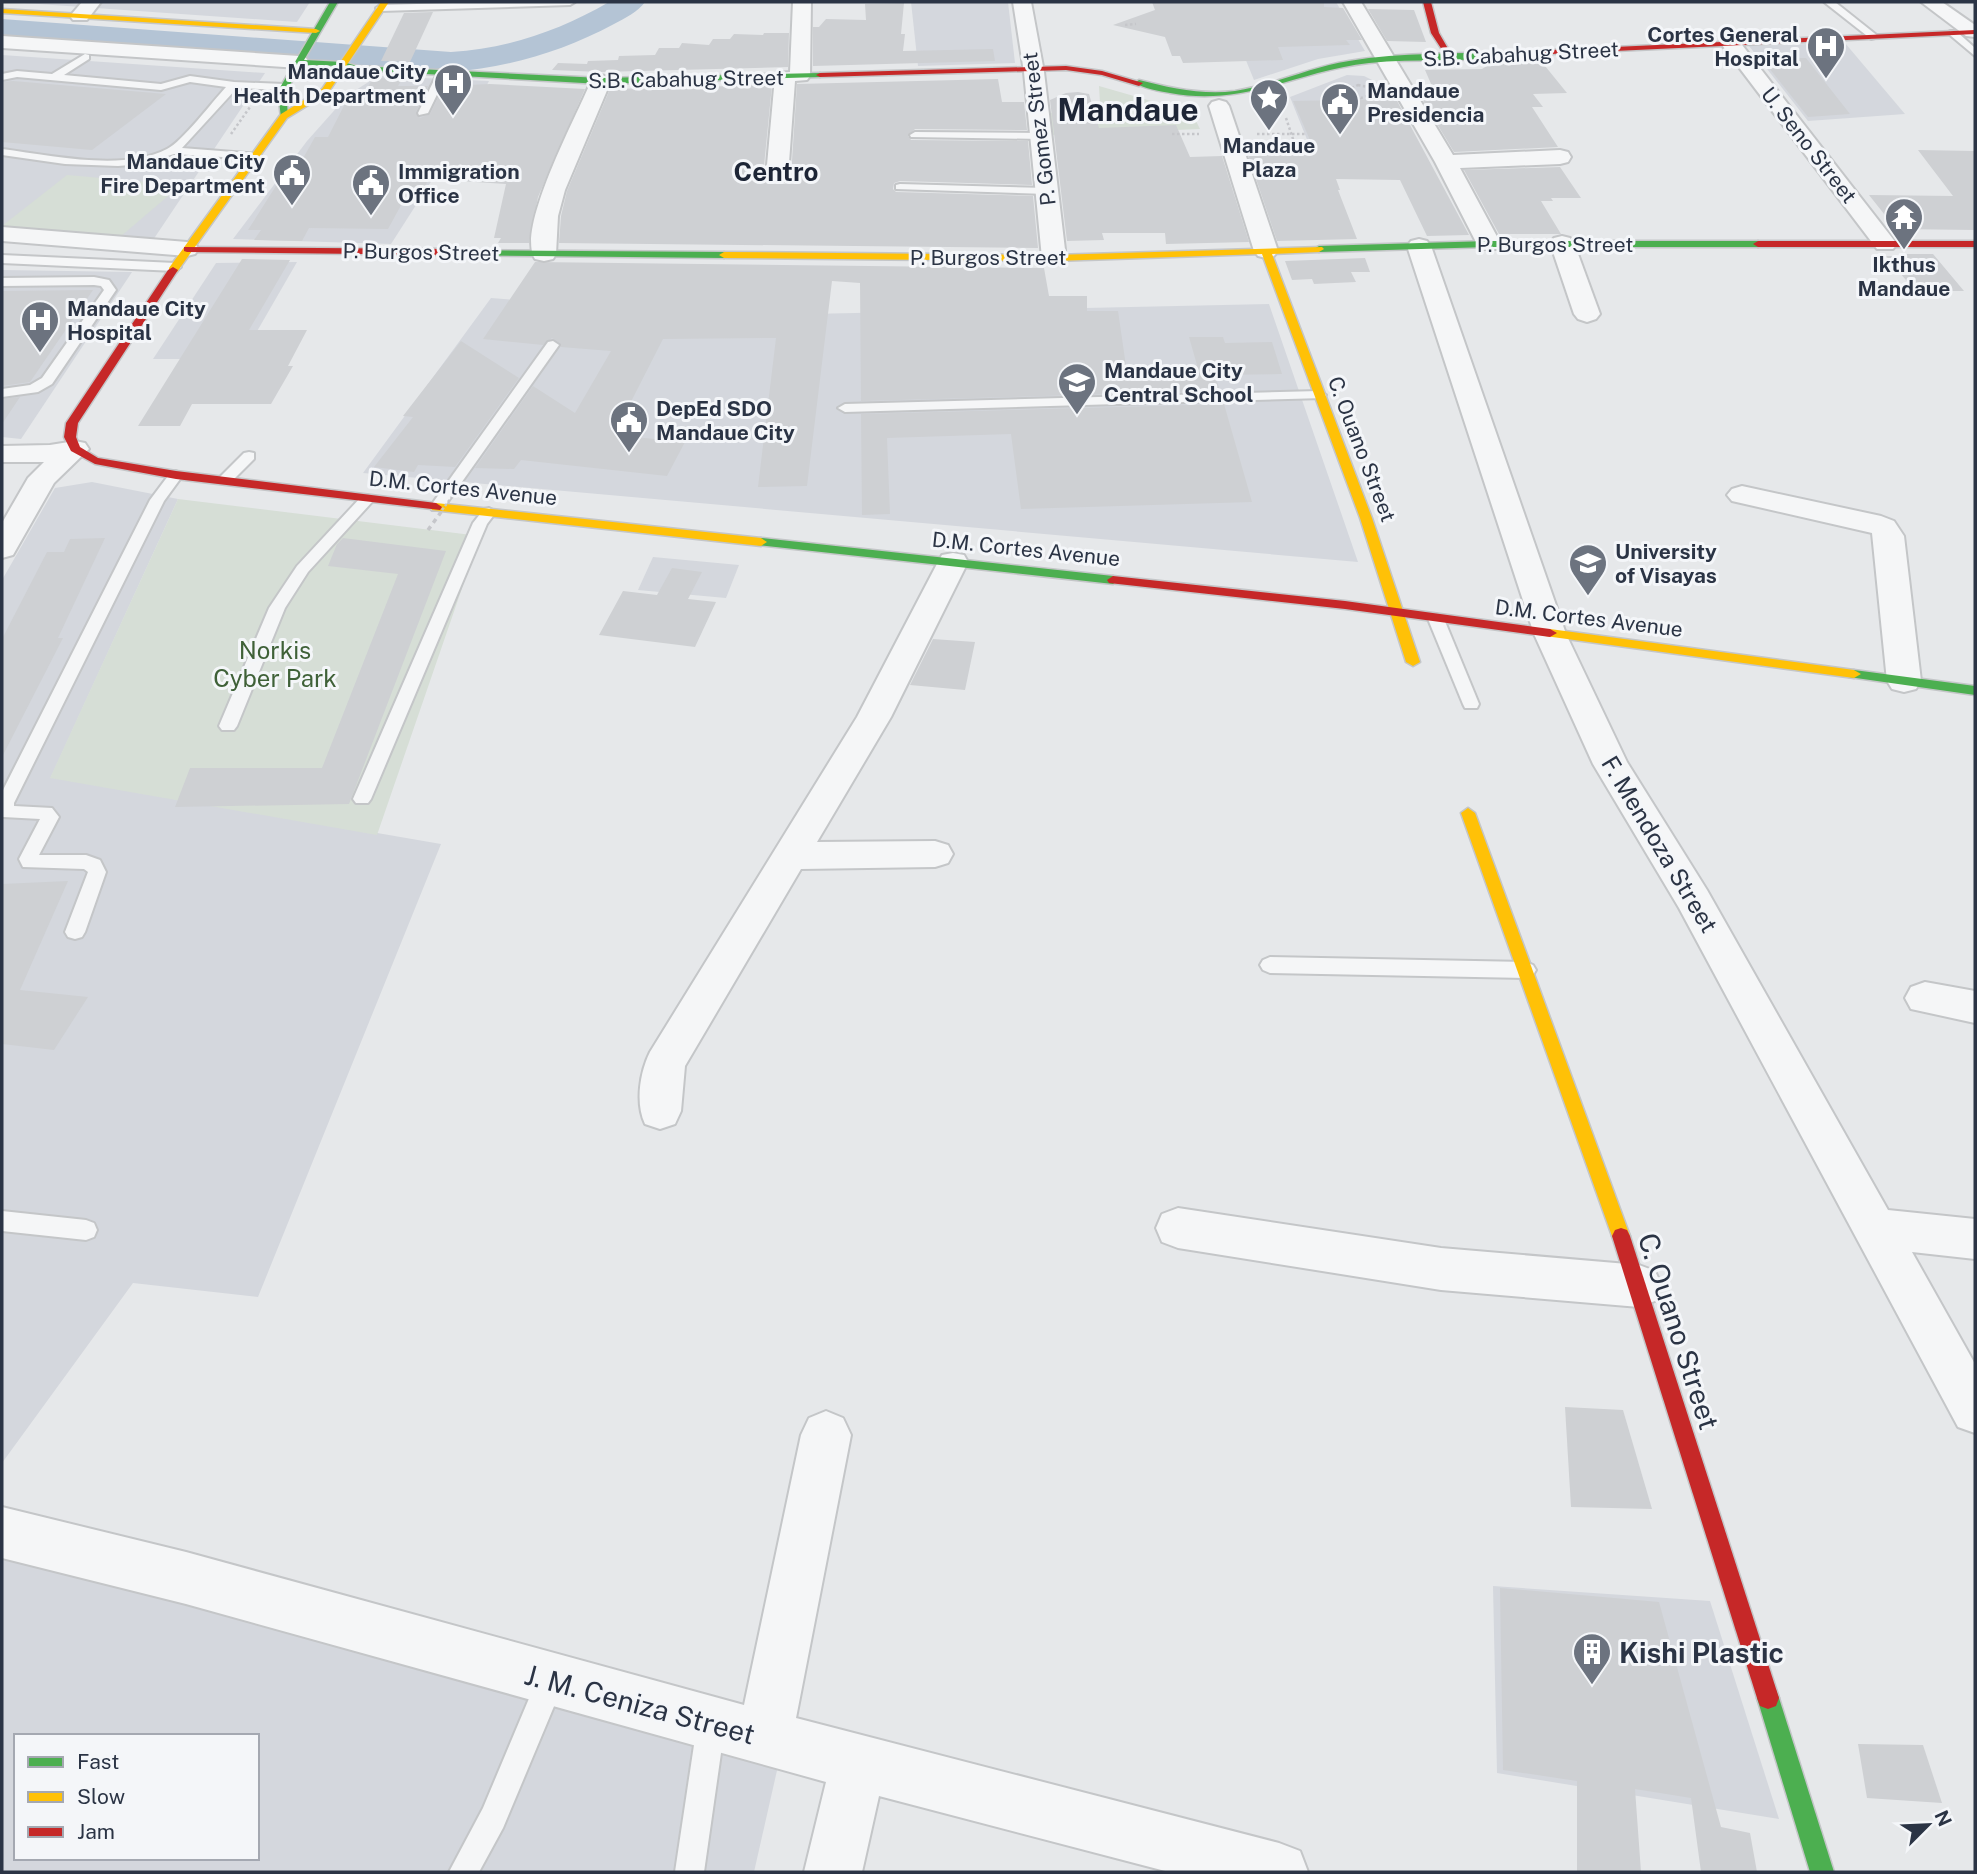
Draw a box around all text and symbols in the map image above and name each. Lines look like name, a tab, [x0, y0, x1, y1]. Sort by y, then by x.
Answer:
place label: Cortes General Hospital	[1647, 22, 1799, 71]
hospital icon: Cortes General Hospital	[1805, 25, 1847, 80]
street label: S.B. Cabahug Street	[1423, 36, 1619, 72]
street label: P. Gomez Street	[1017, 51, 1061, 207]
place label: Mandaue City Health Department	[233, 59, 426, 108]
hospital icon: Mandaue City Health Department	[432, 62, 474, 117]
street label: S.B. Cabahug Street	[588, 65, 784, 93]
place icon: Mandaue Plaza	[1248, 77, 1290, 132]
place label: Mandaue Presidencia	[1367, 78, 1484, 127]
public building icon: Mandaue Presidencia	[1319, 81, 1361, 136]
street label: U. Seno Street	[1756, 82, 1862, 208]
district label: Mandaue	[1057, 91, 1199, 128]
place label: Mandaue Plaza	[1223, 133, 1315, 182]
place label: Mandaue City Fire Department	[100, 149, 265, 198]
public building icon: Mandaue City Fire Department	[271, 152, 313, 207]
district label: Centro	[733, 156, 819, 187]
place label: Immigration Office	[398, 159, 520, 208]
public building icon: Immigration Office	[350, 162, 392, 217]
temple icon: Ikthus Mandaue	[1883, 196, 1925, 251]
street label: P. Burgos Street	[1477, 232, 1633, 257]
street label: P. Burgos Street	[342, 238, 500, 266]
street label: P. Burgos Street	[910, 245, 1066, 270]
place label: Ikthus Mandaue	[1858, 252, 1950, 301]
place label: Mandaue City Hospital	[67, 296, 206, 345]
hospital icon: Mandaue City Hospital	[19, 299, 61, 354]
place label: Mandaue City Central School	[1104, 358, 1253, 407]
school or university icon: Mandaue City Central School	[1056, 361, 1098, 416]
street label: C. Ouano Street	[1323, 373, 1401, 525]
place label: DepEd SDO Mandaue City	[656, 396, 795, 445]
public building icon: DepEd SDO Mandaue City	[608, 399, 650, 454]
street label: D.M. Cortes Avenue	[368, 466, 558, 510]
street label: D.M. Cortes Avenue	[931, 527, 1121, 571]
place label: University of Visayas	[1615, 539, 1717, 588]
school or university icon: University of Visayas	[1567, 542, 1609, 597]
street label: D.M. Cortes Avenue	[1494, 594, 1684, 642]
park label: Norkis Cyber Park	[213, 636, 337, 692]
street label: F. Mendoza Street	[1596, 751, 1724, 937]
street label: C. Ouano Street	[1632, 1229, 1726, 1433]
building icon: Kishi Plastic	[1571, 1631, 1613, 1686]
place label: Kishi Plastic	[1619, 1636, 1784, 1669]
street label: J. M. Ceniza Street	[521, 1657, 759, 1751]
legend	[14, 1734, 259, 1860]
text: Fast	[77, 1749, 119, 1774]
text: Slow	[77, 1784, 125, 1809]
north arrow	[1893, 1790, 1963, 1860]
text: N	[1930, 1807, 1957, 1829]
text: Jam	[77, 1819, 115, 1844]

